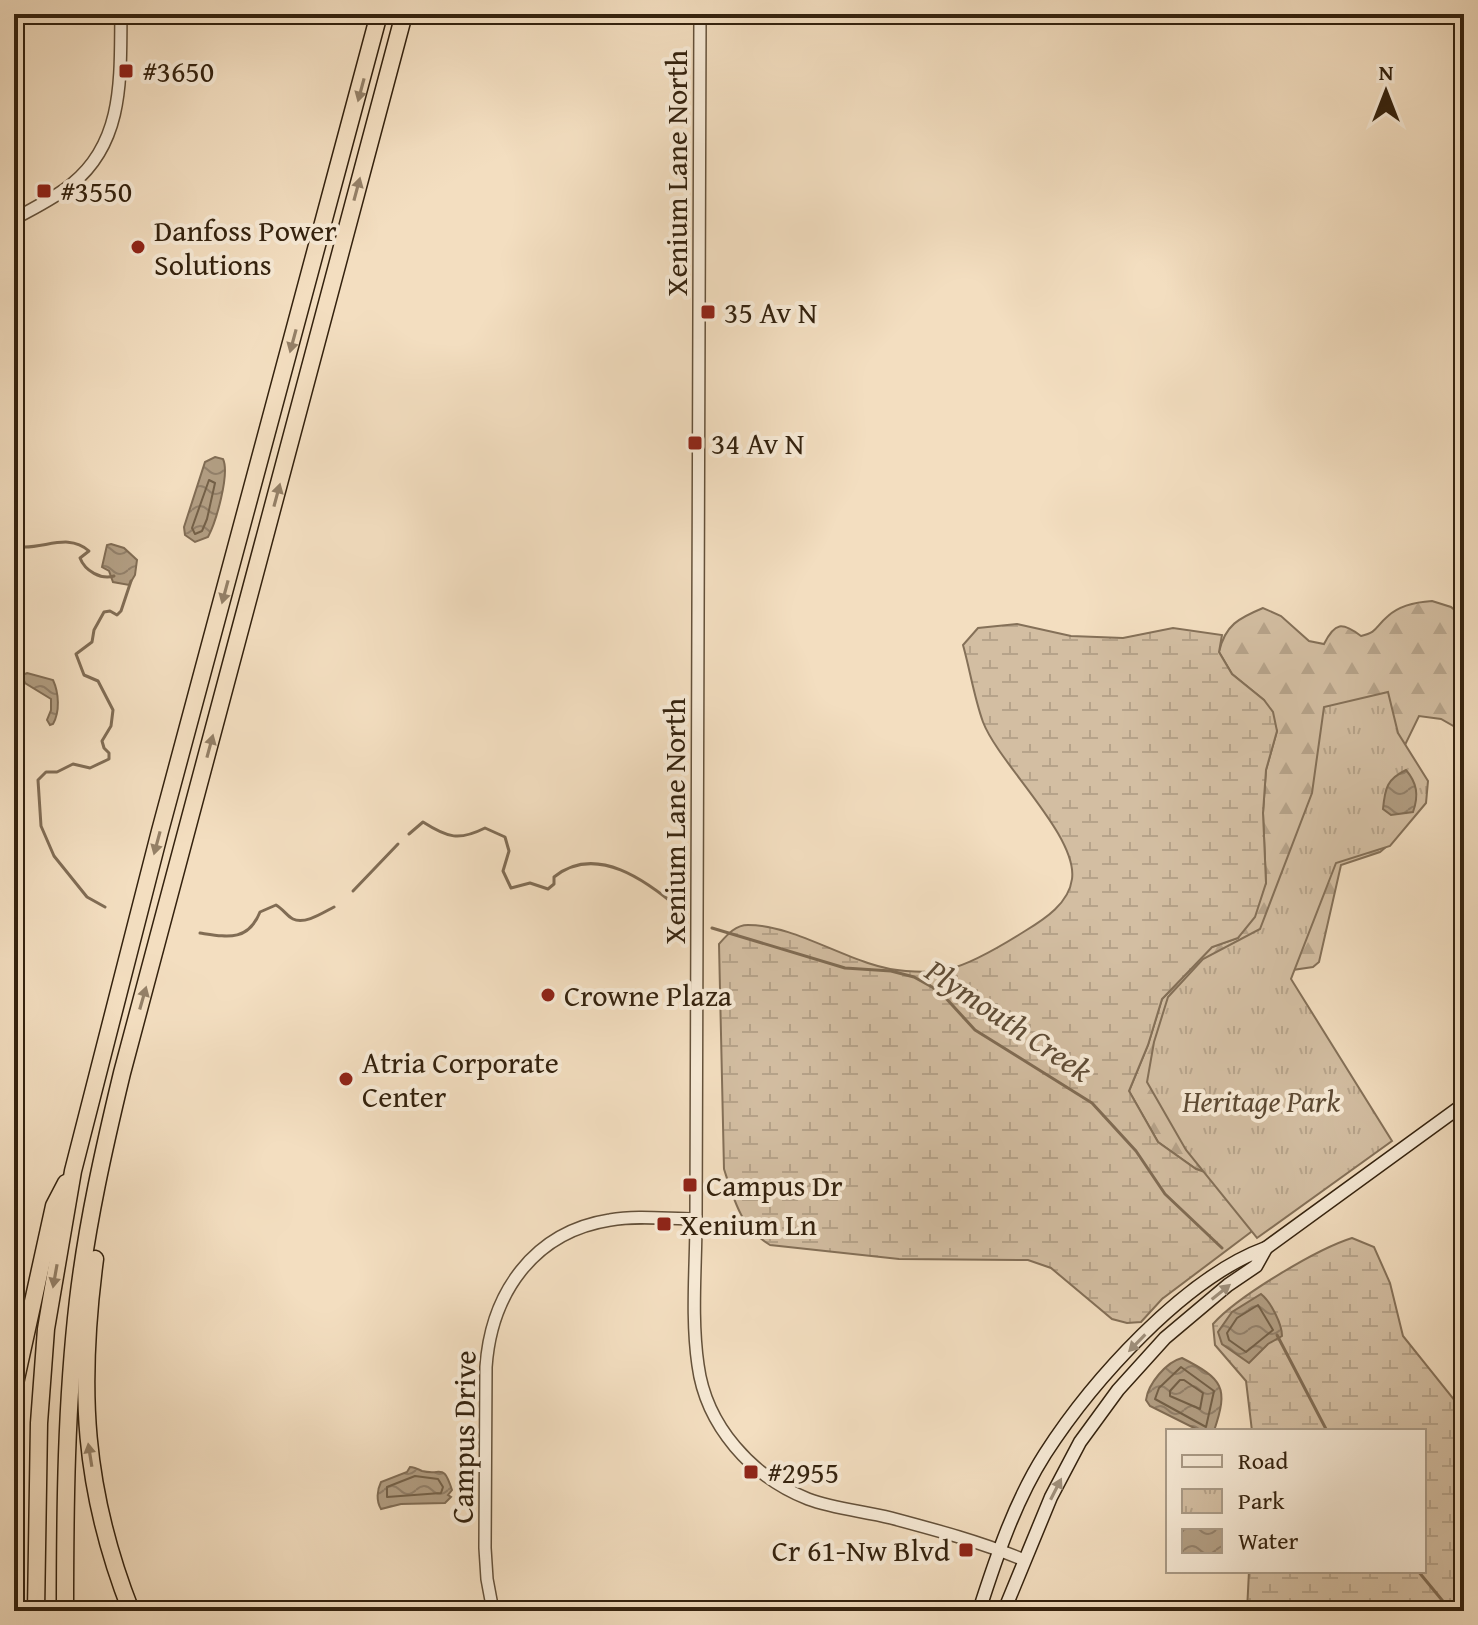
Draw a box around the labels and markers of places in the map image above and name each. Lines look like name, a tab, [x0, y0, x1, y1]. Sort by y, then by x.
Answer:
place label: #3650	[142, 49, 214, 93]
marker: #3650	[117, 62, 135, 80]
place label: #3550	[60, 169, 132, 213]
marker: #3550	[35, 182, 53, 200]
place label: Danfoss Power Solutions	[154, 208, 337, 286]
marker: Danfoss Power Solutions	[129, 238, 147, 256]
place label: 35 Av N	[724, 290, 817, 334]
marker: 35 Av N	[699, 303, 717, 321]
place label: 34 Av N	[711, 421, 804, 465]
marker: 34 Av N	[686, 434, 704, 452]
place label: Crowne Plaza	[564, 973, 732, 1017]
marker: Crowne Plaza	[539, 986, 557, 1004]
place label: Atria Corporate Center	[362, 1040, 559, 1118]
marker: Atria Corporate Center	[337, 1070, 355, 1088]
place label: Campus Dr	[706, 1163, 843, 1207]
marker: Campus Dr	[681, 1176, 699, 1194]
place label: Xenium Ln	[680, 1202, 817, 1246]
marker: Xenium Ln	[655, 1215, 673, 1233]
place label: #2955	[767, 1450, 839, 1494]
marker: #2955	[742, 1463, 760, 1481]
place label: Cr 61-Nw Blvd	[772, 1528, 950, 1572]
marker: Cr 61-Nw Blvd	[957, 1541, 975, 1559]

